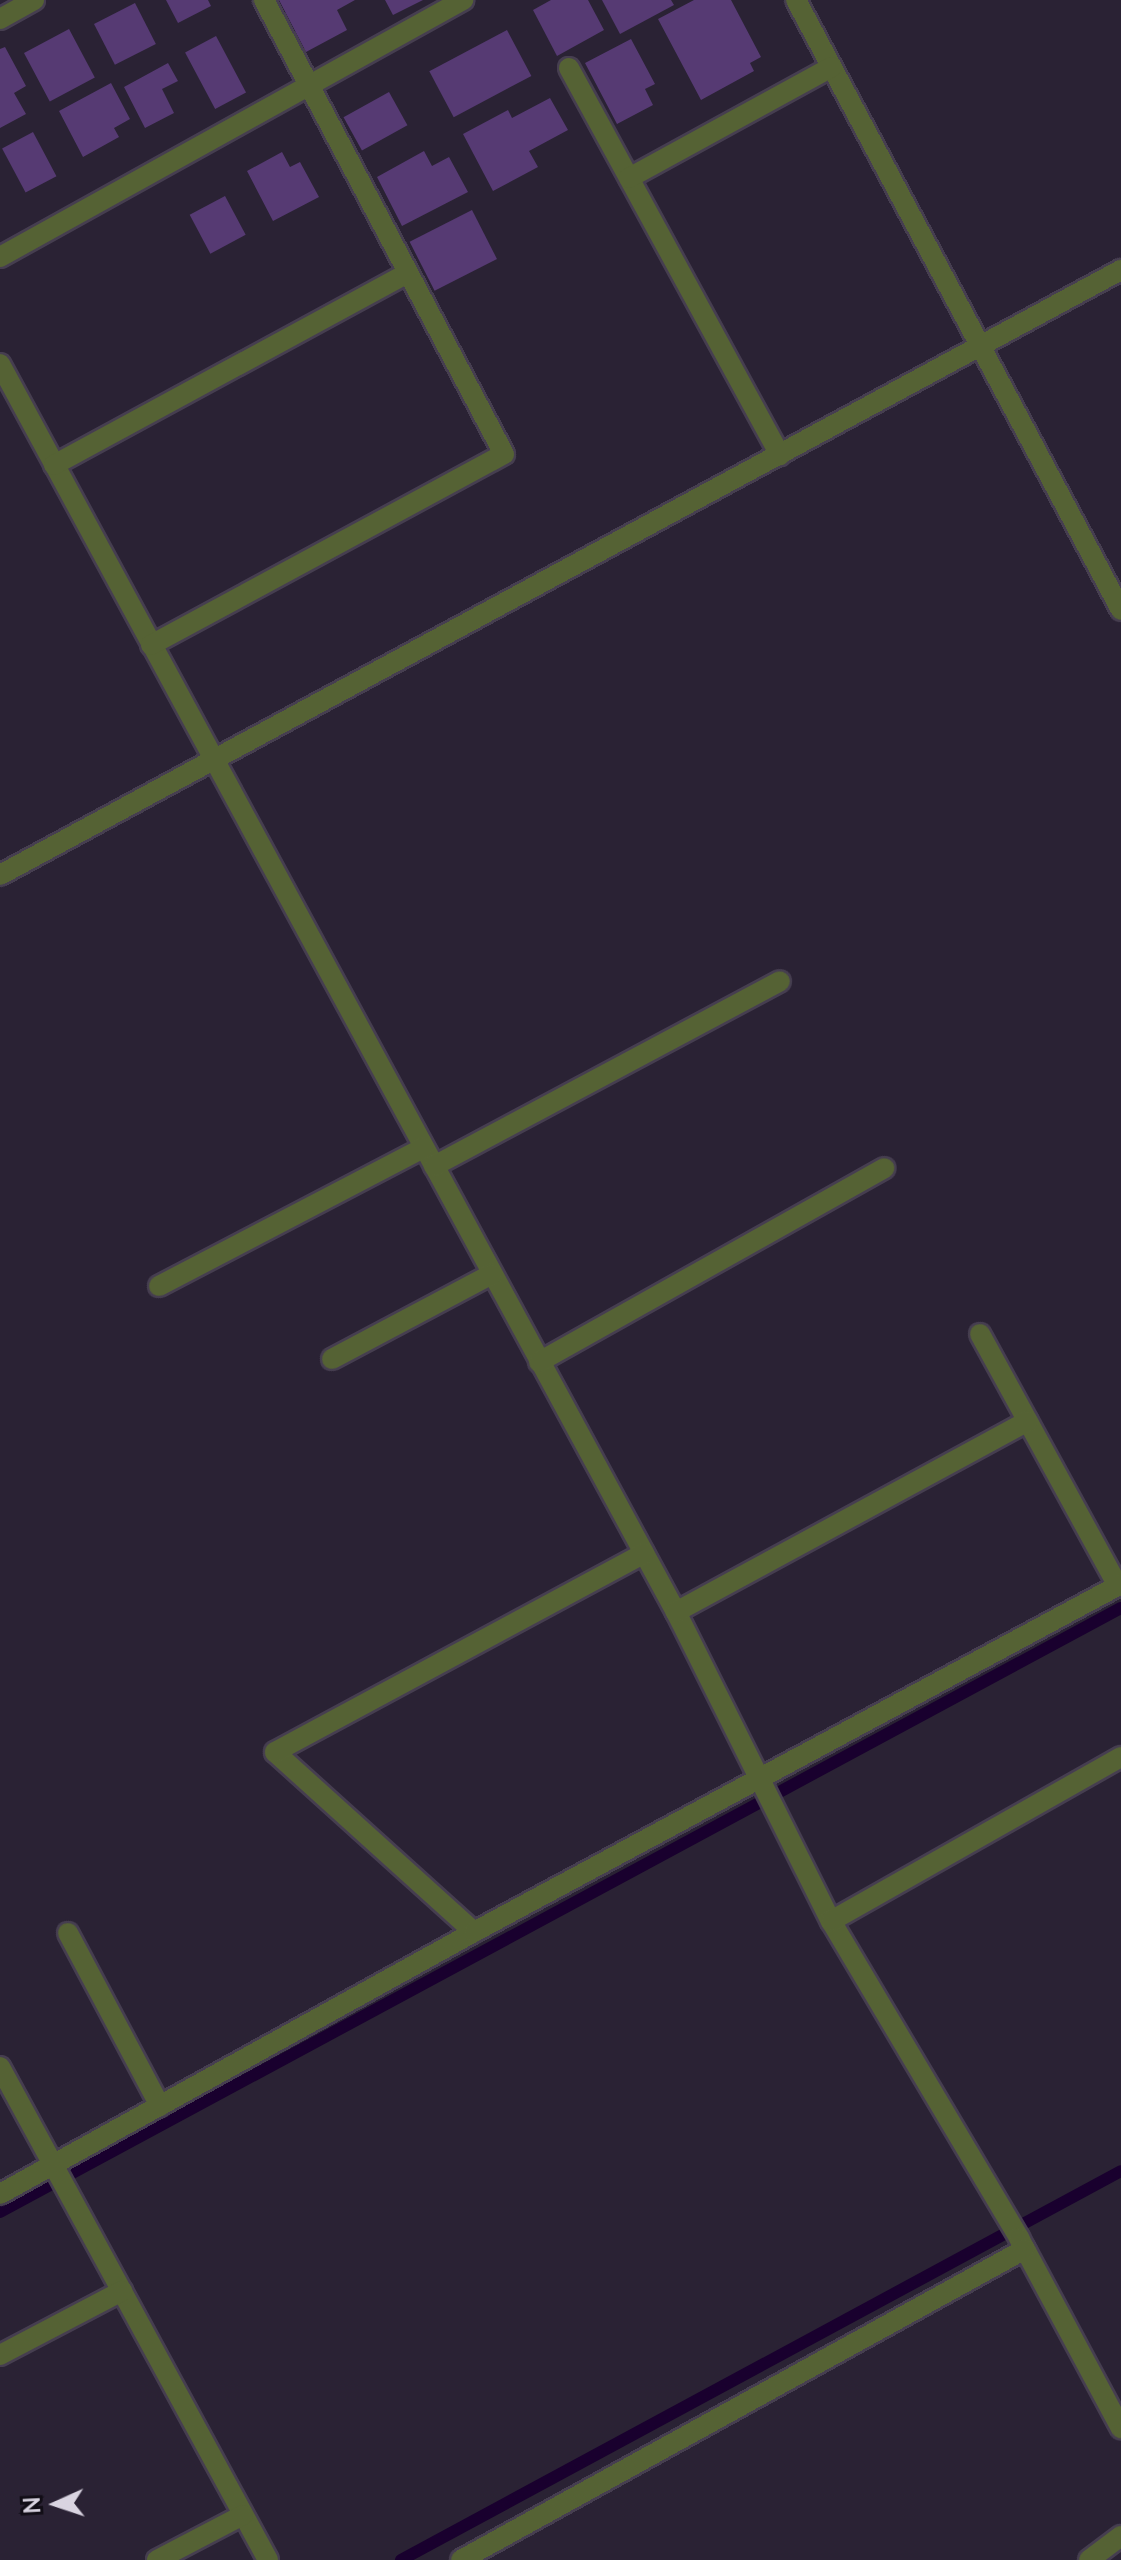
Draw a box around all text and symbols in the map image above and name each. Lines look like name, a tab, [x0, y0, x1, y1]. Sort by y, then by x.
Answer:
north arrow	[16, 2464, 96, 2544]
text: N	[18, 2496, 45, 2514]

